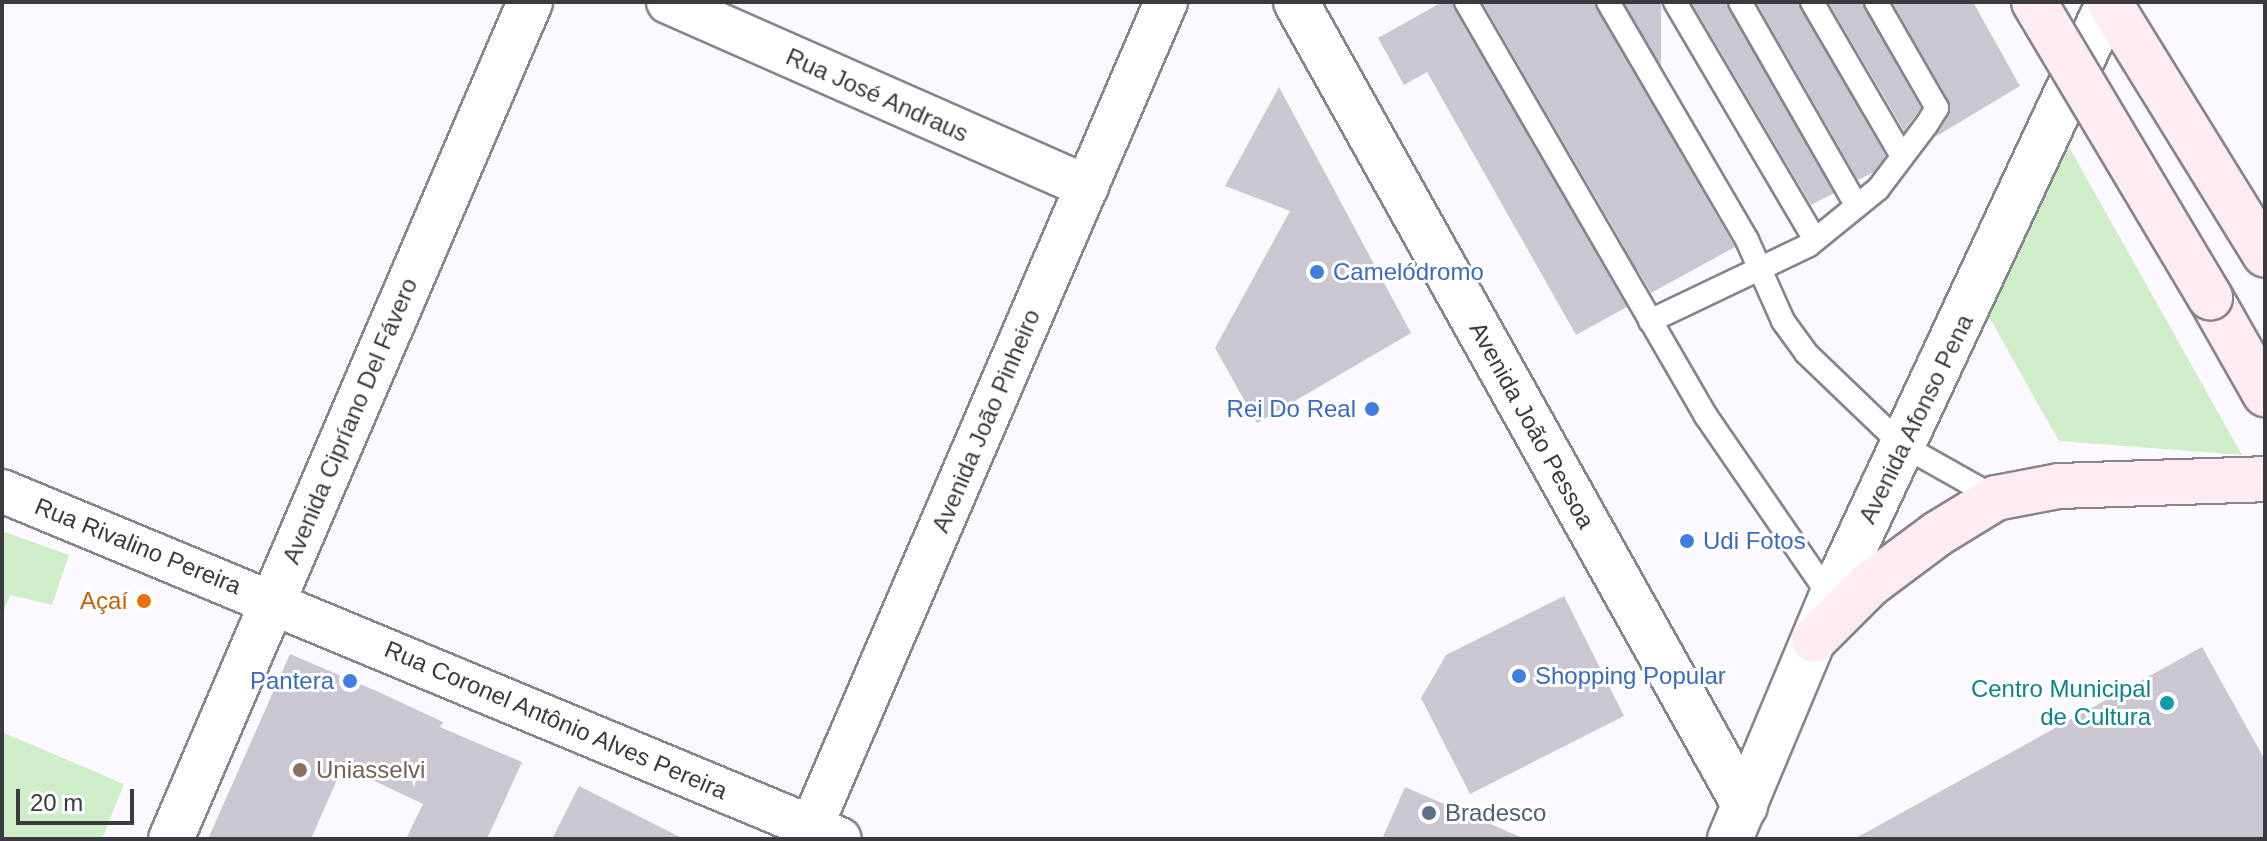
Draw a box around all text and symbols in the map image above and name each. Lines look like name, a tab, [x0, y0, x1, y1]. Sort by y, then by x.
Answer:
street label: Rua José Andraus	[781, 42, 973, 148]
place label: Camelódromo	[1333, 258, 1484, 286]
marker: Camelódromo	[1308, 263, 1326, 281]
street label: Avenida Cipríano Del Fávero	[277, 274, 423, 568]
street label: Avenida João Pinheiro	[926, 305, 1046, 537]
street label: Avenida Afonso Pena	[1853, 309, 1979, 529]
street label: Avenida João Pessoa	[1463, 317, 1601, 533]
place label: Rei Do Real	[1227, 395, 1356, 423]
marker: Rei Do Real	[1363, 400, 1381, 418]
street label: Rua Rivalino Pereira	[31, 491, 245, 601]
place label: Udi Fotos	[1703, 527, 1806, 555]
marker: Udi Fotos	[1678, 532, 1696, 550]
place label: Açaí	[80, 587, 128, 615]
marker: Açaí	[135, 592, 153, 610]
street label: Rua Coronel Antônio Alves Pereira	[379, 634, 733, 806]
place label: Shopping Popular	[1535, 662, 1726, 690]
place label: Pantera	[250, 667, 334, 695]
marker: Shopping Popular	[1510, 667, 1528, 685]
marker: Pantera	[341, 672, 359, 690]
place label: Centro Municipal de Cultura	[1971, 675, 2151, 731]
marker: Centro Municipal de Cultura	[2158, 694, 2176, 712]
place label: Uniasselvi	[316, 756, 425, 784]
marker: Uniasselvi	[291, 761, 309, 779]
scale bar	[20, 773, 138, 823]
text: 20 m	[30, 789, 83, 816]
place label: Bradesco	[1445, 799, 1546, 827]
marker: Bradesco	[1420, 804, 1438, 822]

